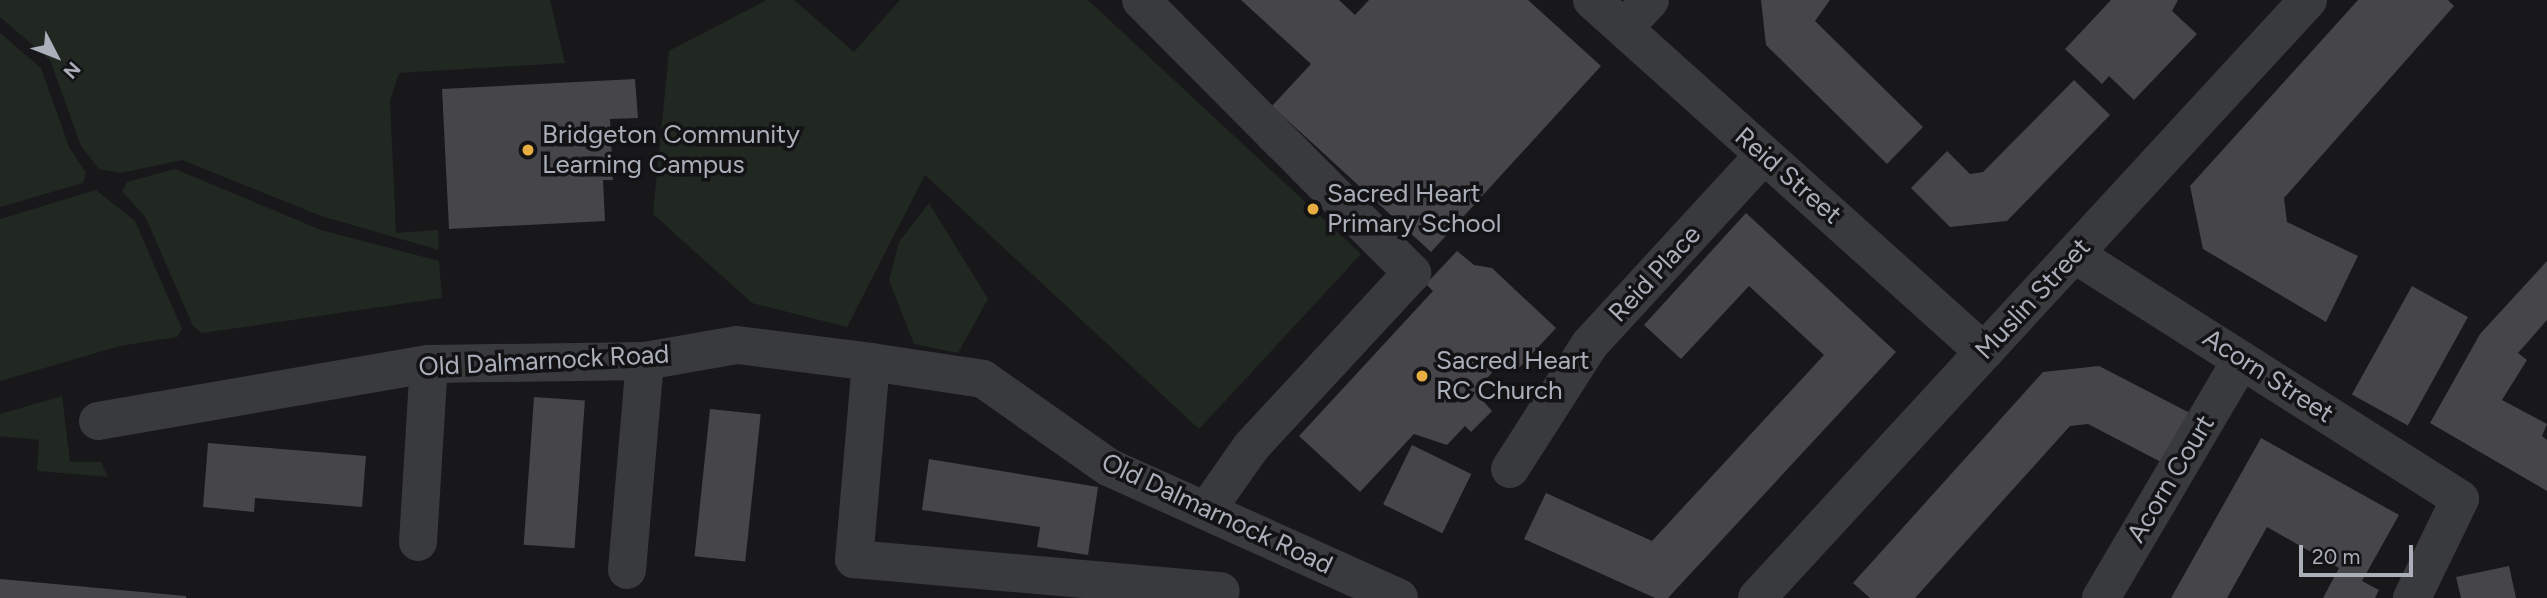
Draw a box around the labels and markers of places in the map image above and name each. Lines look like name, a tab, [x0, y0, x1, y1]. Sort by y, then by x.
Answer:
place label: Bridgeton Community Learning Campus	[542, 119, 800, 180]
marker: Bridgeton Community Learning Campus	[520, 142, 536, 158]
place label: Sacred Heart Primary School	[1327, 178, 1501, 240]
marker: Sacred Heart Primary School	[1305, 201, 1321, 217]
place label: Sacred Heart RC Church	[1436, 345, 1590, 406]
marker: Sacred Heart RC Church	[1414, 368, 1430, 384]

